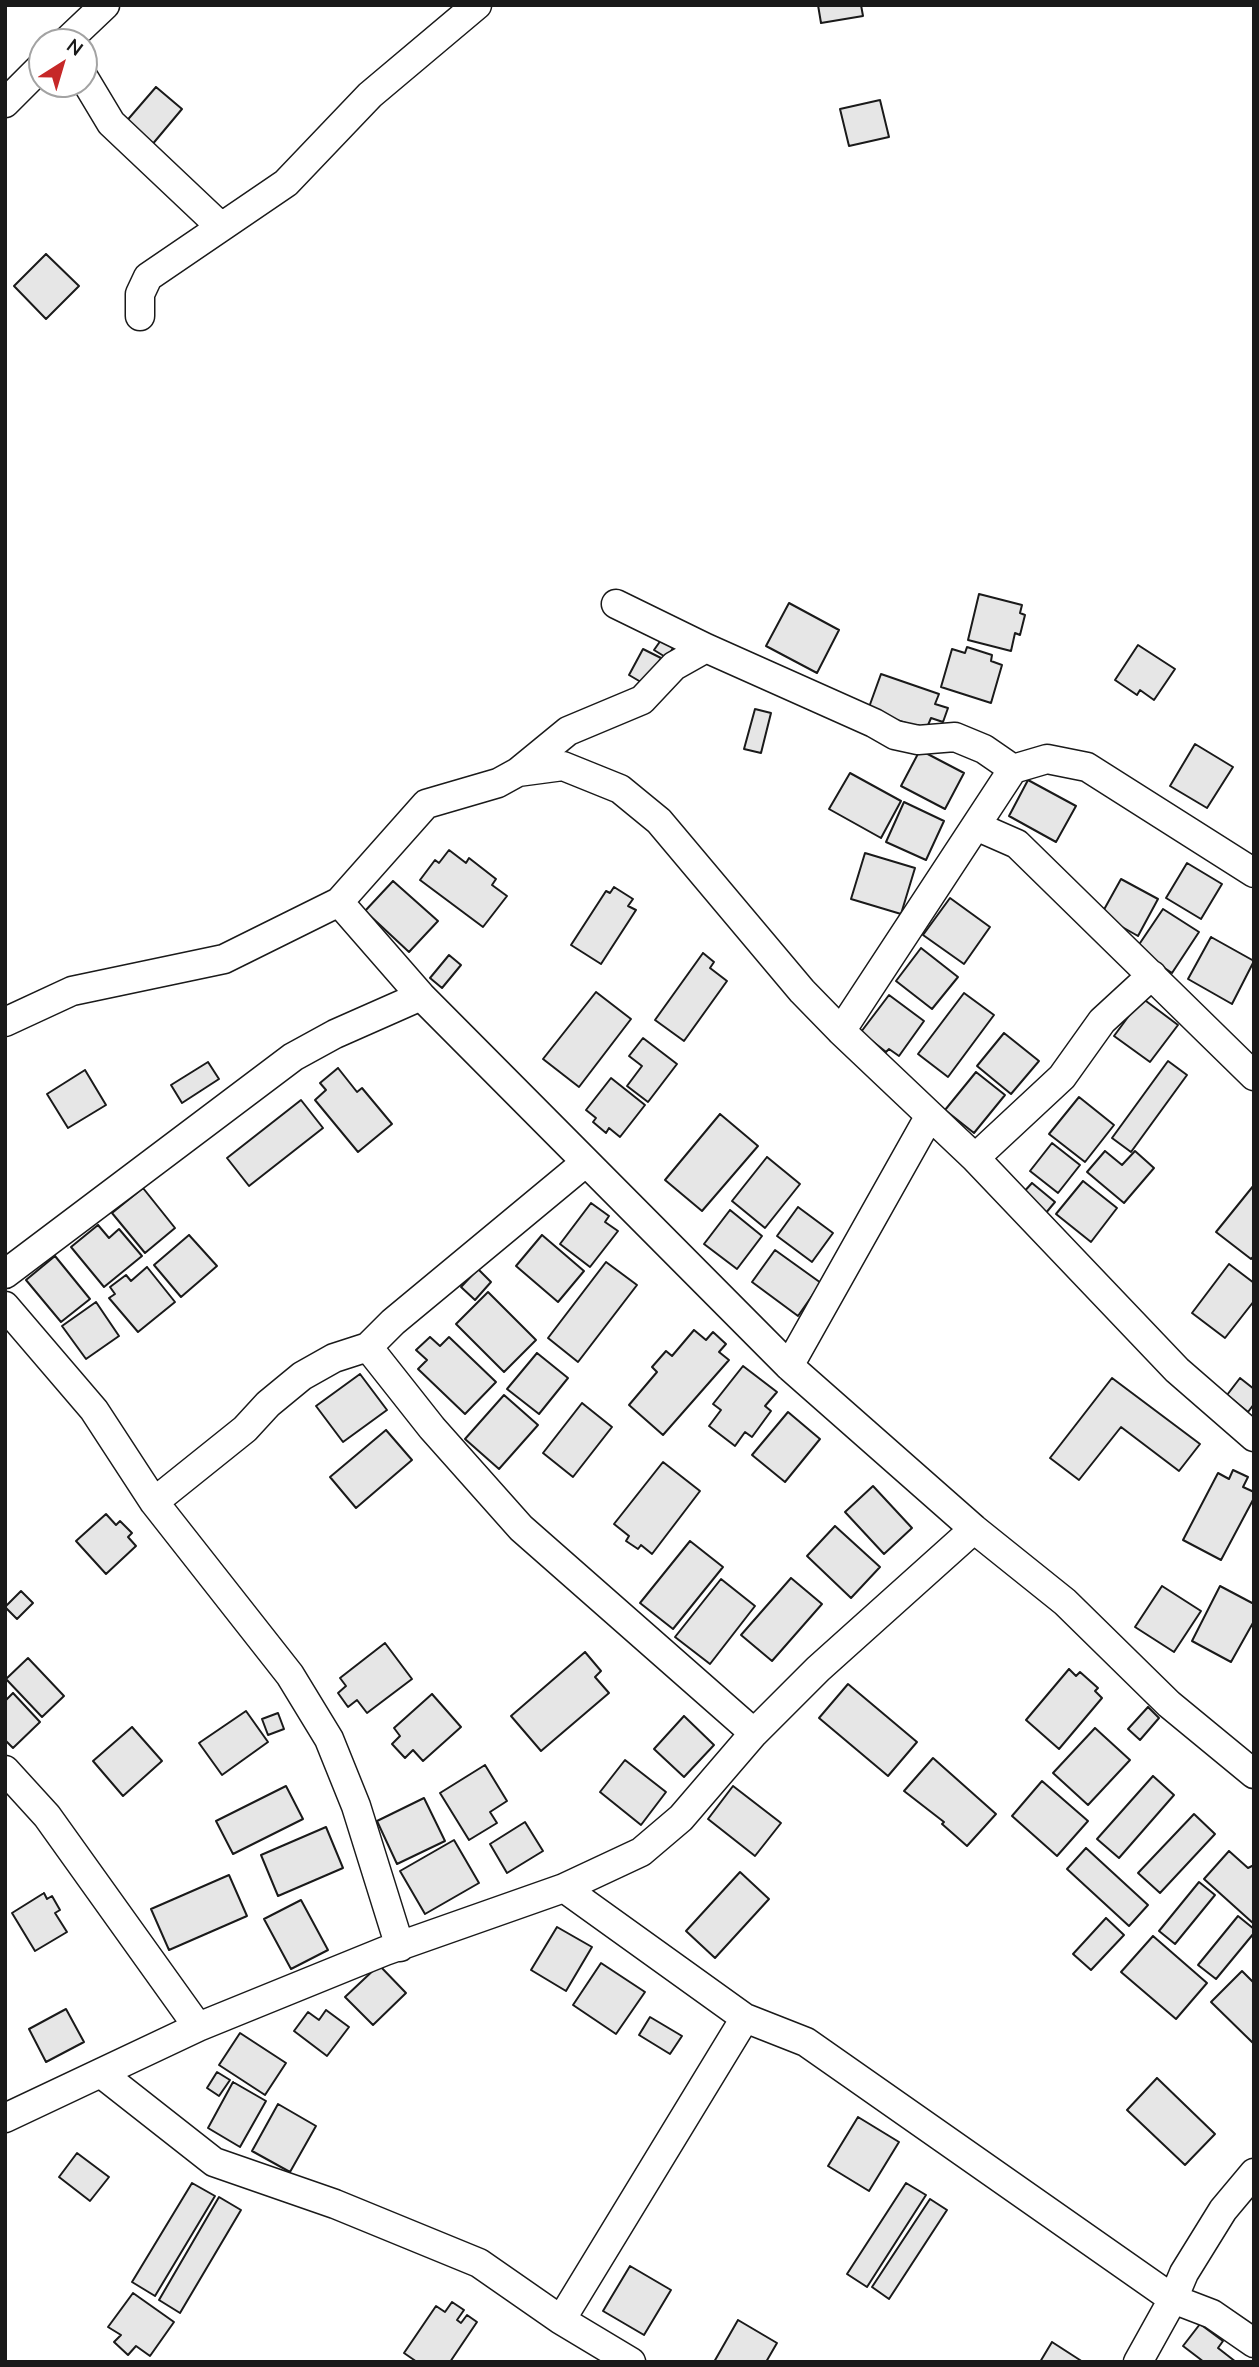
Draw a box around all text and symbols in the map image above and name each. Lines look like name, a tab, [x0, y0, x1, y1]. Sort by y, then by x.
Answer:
north arrow	[28, 28, 98, 98]
text: N	[61, 33, 88, 62]

